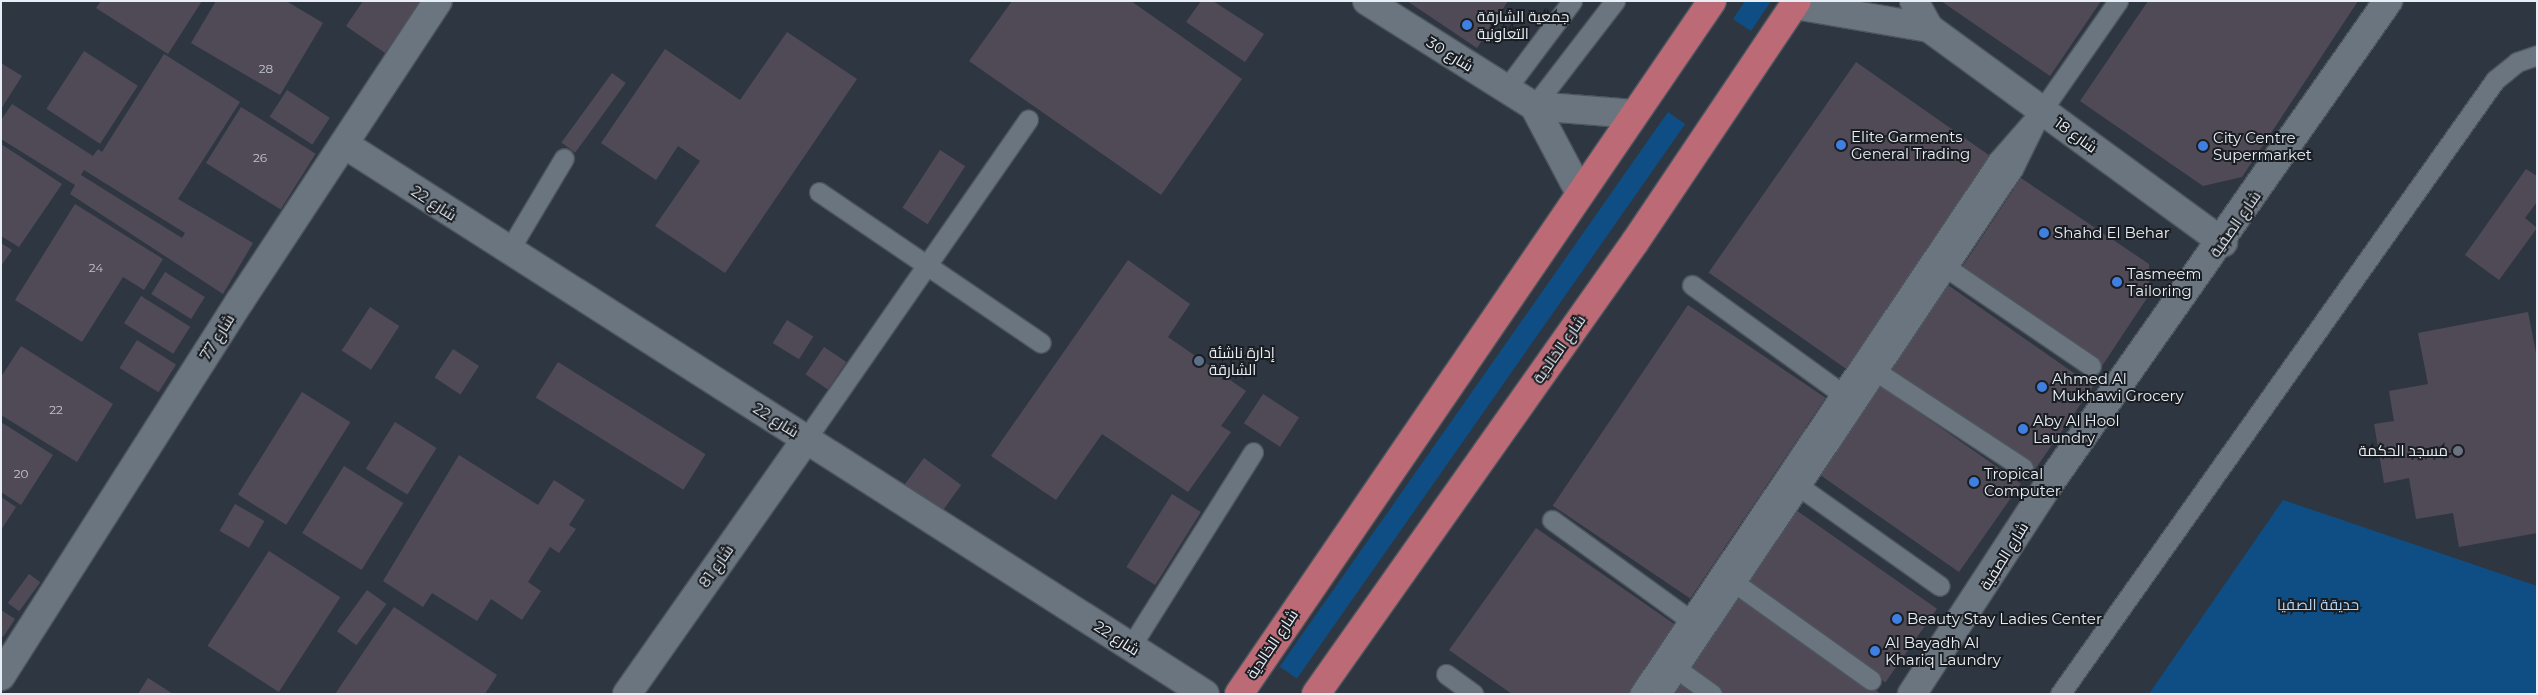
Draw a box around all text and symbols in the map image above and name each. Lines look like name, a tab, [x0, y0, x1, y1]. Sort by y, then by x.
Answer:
place label: جمعية الشارقة التعاونية	[1477, 7, 1569, 42]
marker: جمعية الشارقة التعاونية	[1461, 19, 1473, 31]
street label: شارع 30	[1423, 33, 1477, 75]
house number: 28	[259, 62, 273, 76]
street label: شارع 18	[2051, 114, 2101, 156]
place label: Elite Garments General Trading	[1851, 127, 1970, 162]
place label: City Centre Supermarket	[2213, 128, 2312, 163]
marker: Elite Garments General Trading	[1835, 139, 1847, 151]
marker: City Centre Supermarket	[2197, 140, 2209, 152]
house number: 26	[253, 151, 267, 165]
street label: شارع 22	[408, 182, 460, 224]
street label: شارع الصفية	[2206, 187, 2264, 261]
place label: Shahd El Behar	[2054, 224, 2170, 242]
marker: Shahd El Behar	[2038, 227, 2050, 239]
house number: 24	[89, 261, 103, 275]
place label: Tasmeem Tailoring	[2127, 264, 2201, 299]
marker: Tasmeem Tailoring	[2111, 276, 2123, 288]
street label: شارع 77	[196, 311, 238, 363]
street label: شارع الخالدية	[1529, 311, 1589, 387]
place label: إدارة ناشئة الشارقة	[1209, 343, 1275, 378]
marker: إدارة ناشئة الشارقة	[1193, 355, 1205, 367]
place label: Ahmed Al Mukhawi Grocery	[2052, 369, 2184, 404]
marker: Ahmed Al Mukhawi Grocery	[2036, 381, 2048, 393]
street label: شارع 22	[750, 399, 802, 441]
house number: 22	[49, 403, 63, 417]
place label: Aby Al Hool Laundry	[2033, 411, 2120, 446]
marker: Aby Al Hool Laundry	[2017, 423, 2029, 435]
place label: مسجد الحكمة	[2359, 442, 2448, 460]
marker: مسجد الحكمة	[2452, 445, 2464, 457]
place label: Tropical Computer	[1984, 464, 2061, 499]
house number: 20	[14, 467, 28, 481]
marker: Tropical Computer	[1968, 476, 1980, 488]
street label: شارع الصفية	[1976, 519, 2032, 593]
street label: شارع 81	[695, 541, 737, 591]
park label: حديقة الصفيا	[2277, 596, 2359, 614]
street label: شارع الخالدية	[1242, 606, 1302, 682]
place label: Beauty Stay Ladies Center	[1907, 610, 2102, 628]
marker: Beauty Stay Ladies Center	[1891, 613, 1903, 625]
street label: شارع 22	[1091, 617, 1143, 659]
place label: Al Bayadh Al Khariq Laundry	[1885, 633, 2001, 668]
marker: Al Bayadh Al Khariq Laundry	[1869, 645, 1881, 657]

